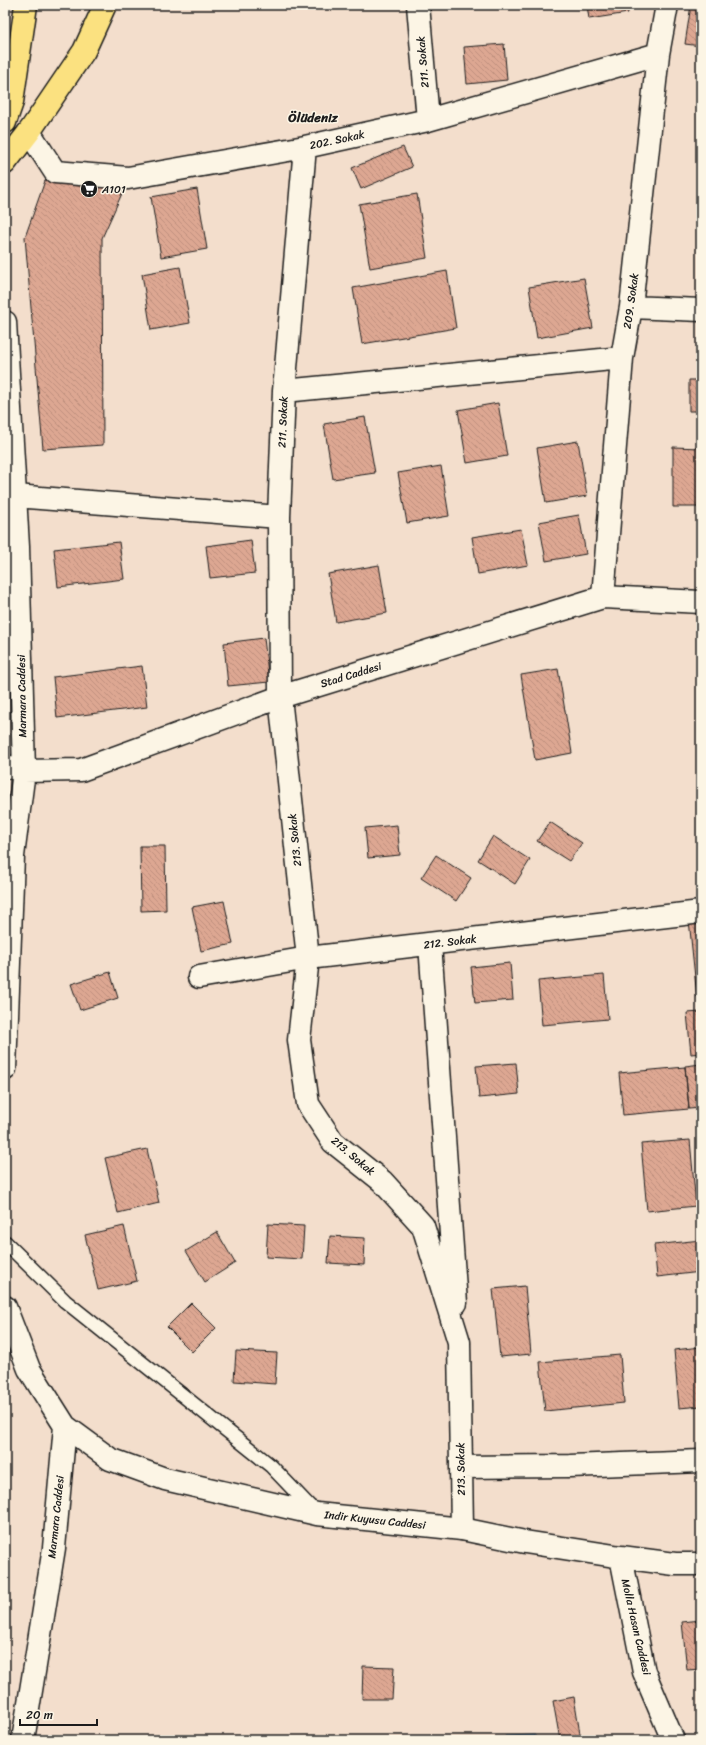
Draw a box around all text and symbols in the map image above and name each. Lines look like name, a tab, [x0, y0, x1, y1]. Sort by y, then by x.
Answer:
street label: 211. Sokak	[411, 35, 435, 89]
district label: Ölüdeniz	[287, 106, 339, 129]
street label: 202. Sokak	[308, 125, 366, 155]
supermarket icon: A101	[79, 179, 99, 199]
place label: A101	[101, 180, 126, 199]
street label: 209. Sokak	[618, 272, 644, 330]
street label: 211. Sokak	[273, 396, 293, 448]
street label: Marmara Caddesi	[12, 653, 32, 738]
street label: Stad Caddesi	[318, 656, 385, 693]
street label: 213. Sokak	[283, 813, 307, 867]
street label: 212. Sokak	[422, 929, 478, 955]
street label: 213. Sokak	[327, 1132, 380, 1180]
street label: 213. Sokak	[451, 1442, 471, 1496]
street label: Marmara Caddesi	[42, 1474, 70, 1559]
street label: Indir Kuyusu Caddesi	[322, 1505, 428, 1535]
street label: Molla Hasan Caddesi	[616, 1577, 657, 1678]
scale bar	[20, 1701, 97, 1727]
text: 20 m	[26, 1704, 53, 1726]

